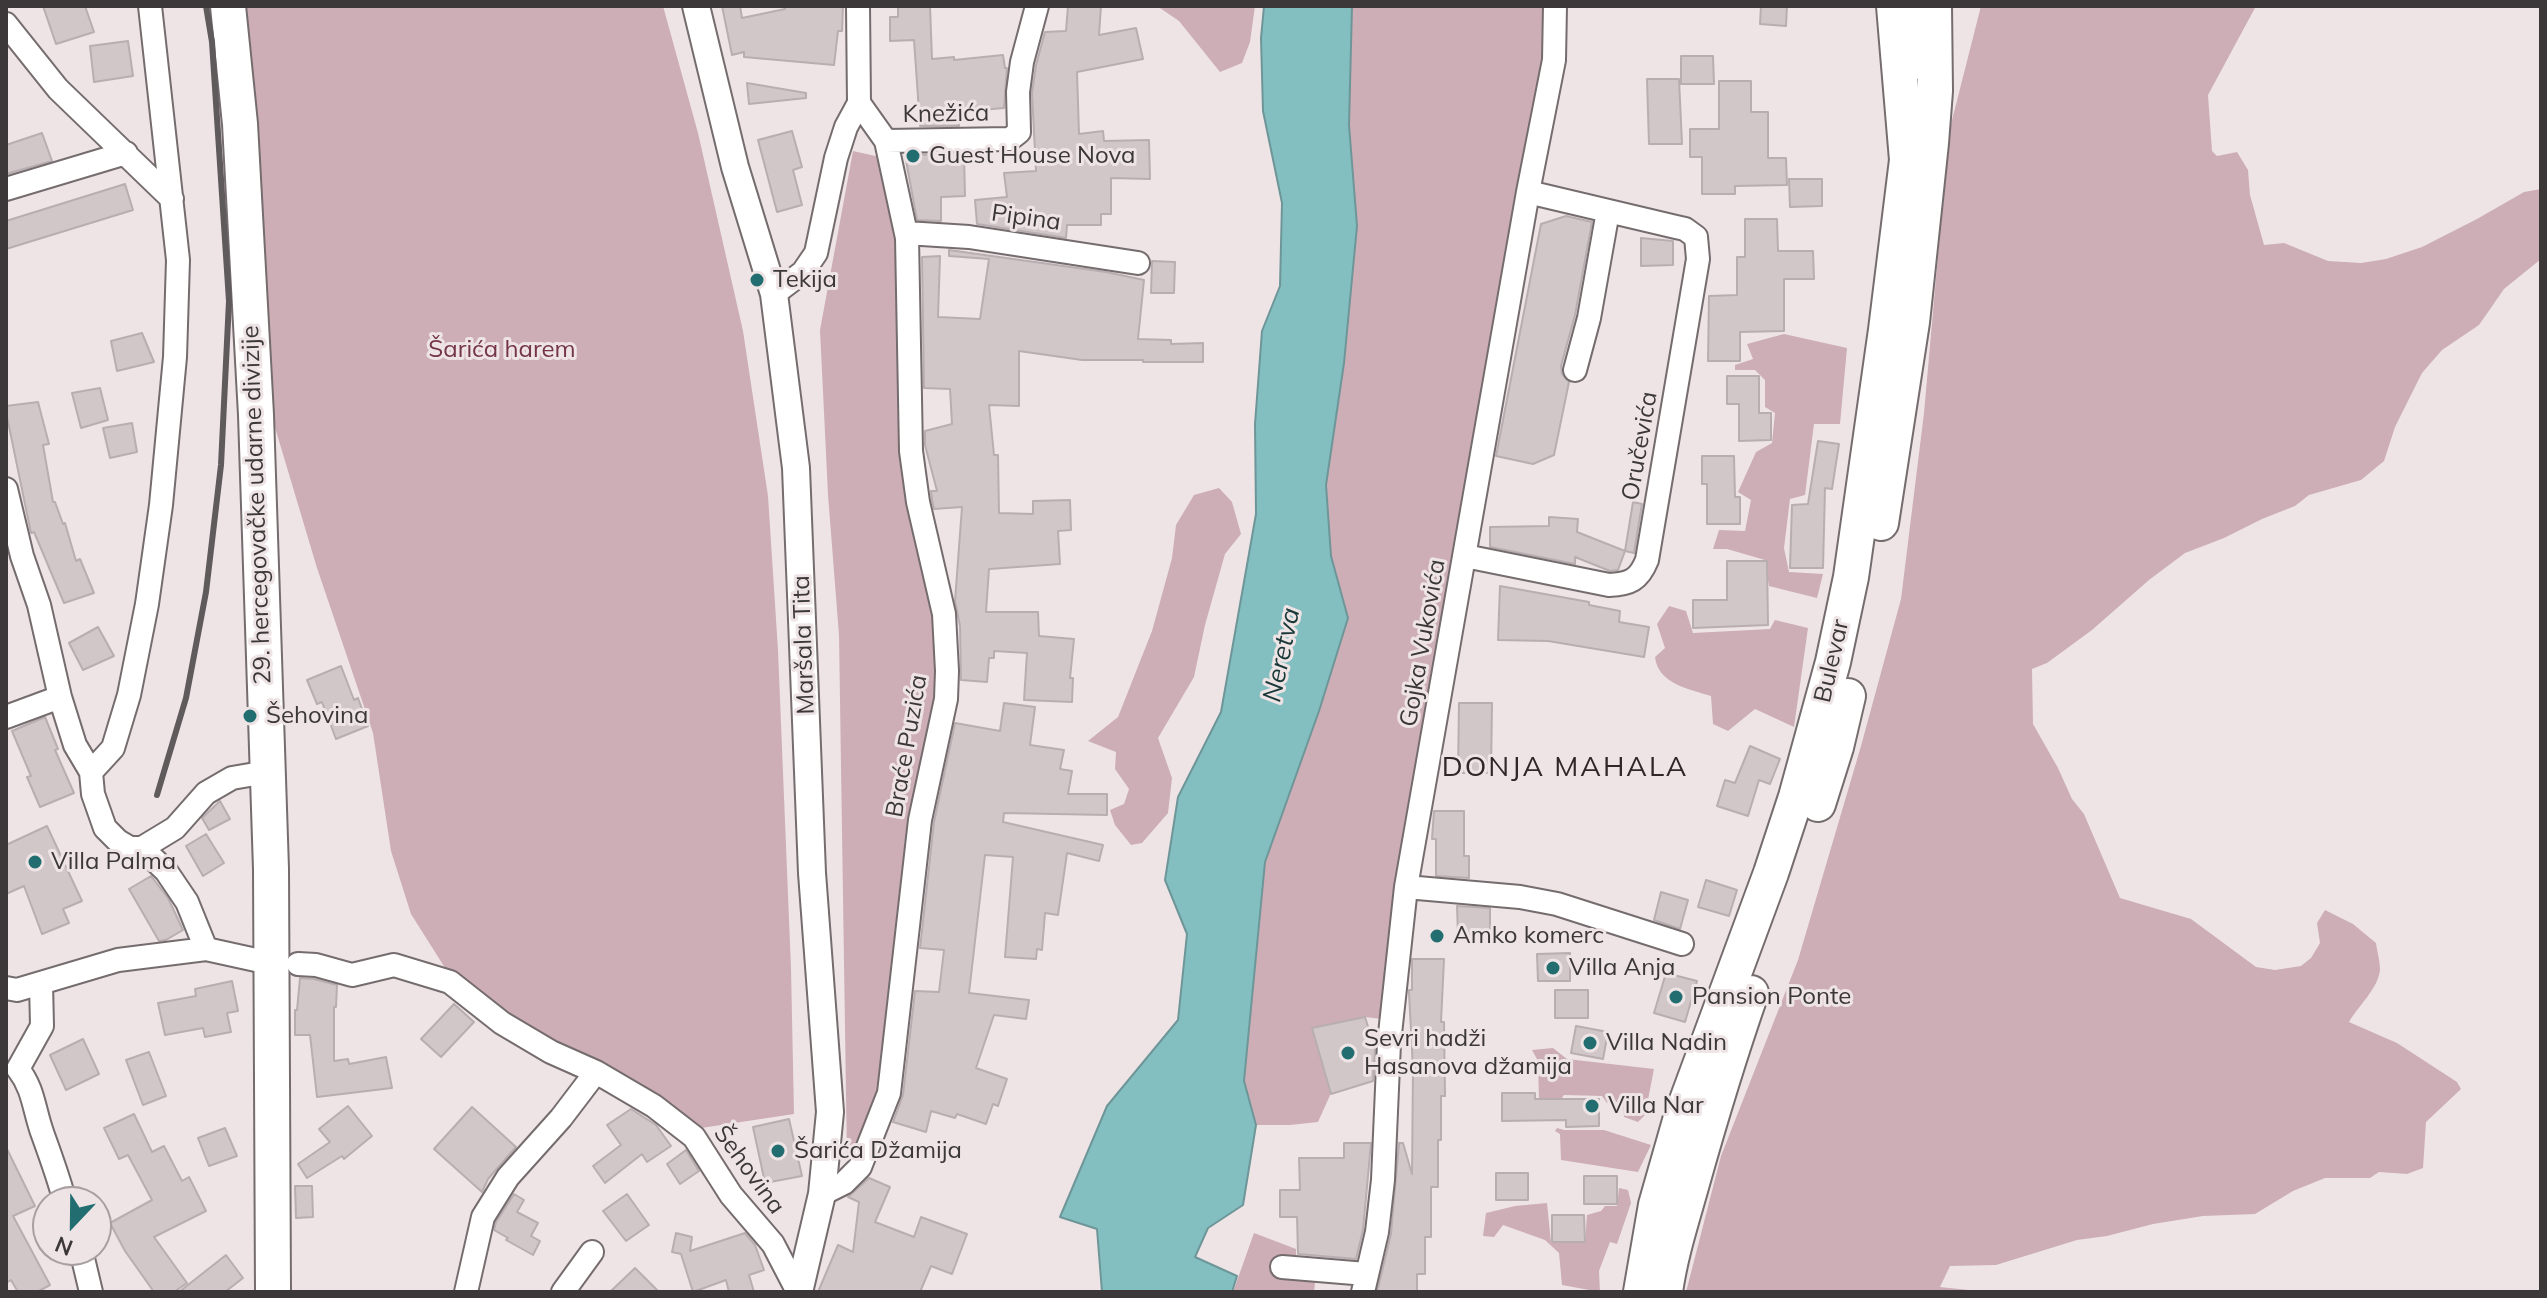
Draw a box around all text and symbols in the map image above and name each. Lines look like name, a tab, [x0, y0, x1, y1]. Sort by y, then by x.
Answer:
street label: Knežića	[902, 99, 990, 129]
place label: Guest House Nova	[929, 142, 1135, 170]
marker: Guest House Nova	[904, 147, 922, 165]
street label: Pipina	[989, 199, 1063, 237]
place label: Tekija	[773, 266, 837, 294]
marker: Tekija	[748, 271, 766, 289]
street label: 29. hercegovačke udarne divizije	[236, 325, 278, 685]
park label: Šarića harem	[428, 336, 576, 364]
street label: Oručevića	[1616, 389, 1664, 503]
street label: Gojka Vukovića	[1394, 557, 1452, 729]
street label: Maršala Tita	[787, 575, 821, 715]
water label: Neretva	[1257, 605, 1307, 705]
street label: Bulevar	[1808, 617, 1856, 705]
street label: Braće Puzića	[880, 673, 934, 819]
place label: Šehovina	[266, 702, 369, 730]
marker: Šehovina	[241, 707, 259, 725]
district label: DONJA MAHALA	[1442, 751, 1688, 785]
place label: Villa Palma	[51, 848, 176, 876]
marker: Villa Palma	[26, 853, 44, 871]
place label: Amko komerc	[1453, 922, 1604, 950]
marker: Amko komerc	[1428, 927, 1446, 945]
place label: Villa Anja	[1569, 954, 1675, 982]
marker: Villa Anja	[1544, 959, 1562, 977]
place label: Pansion Ponte	[1692, 983, 1851, 1011]
marker: Pansion Ponte	[1667, 988, 1685, 1006]
place label: Sevri hadži Hasanova džamija	[1364, 1025, 1572, 1081]
place label: Villa Nadin	[1606, 1029, 1727, 1057]
marker: Villa Nadin	[1581, 1034, 1599, 1052]
marker: Sevri hadži Hasanova džamija	[1339, 1044, 1357, 1062]
place label: Villa Nar	[1608, 1092, 1704, 1120]
marker: Villa Nar	[1583, 1097, 1601, 1115]
street label: Šehovina	[707, 1120, 791, 1220]
place label: Šarića Džamija	[794, 1137, 962, 1165]
marker: Šarića Džamija	[769, 1142, 787, 1160]
north arrow	[32, 1186, 112, 1266]
text: N	[51, 1230, 77, 1262]

